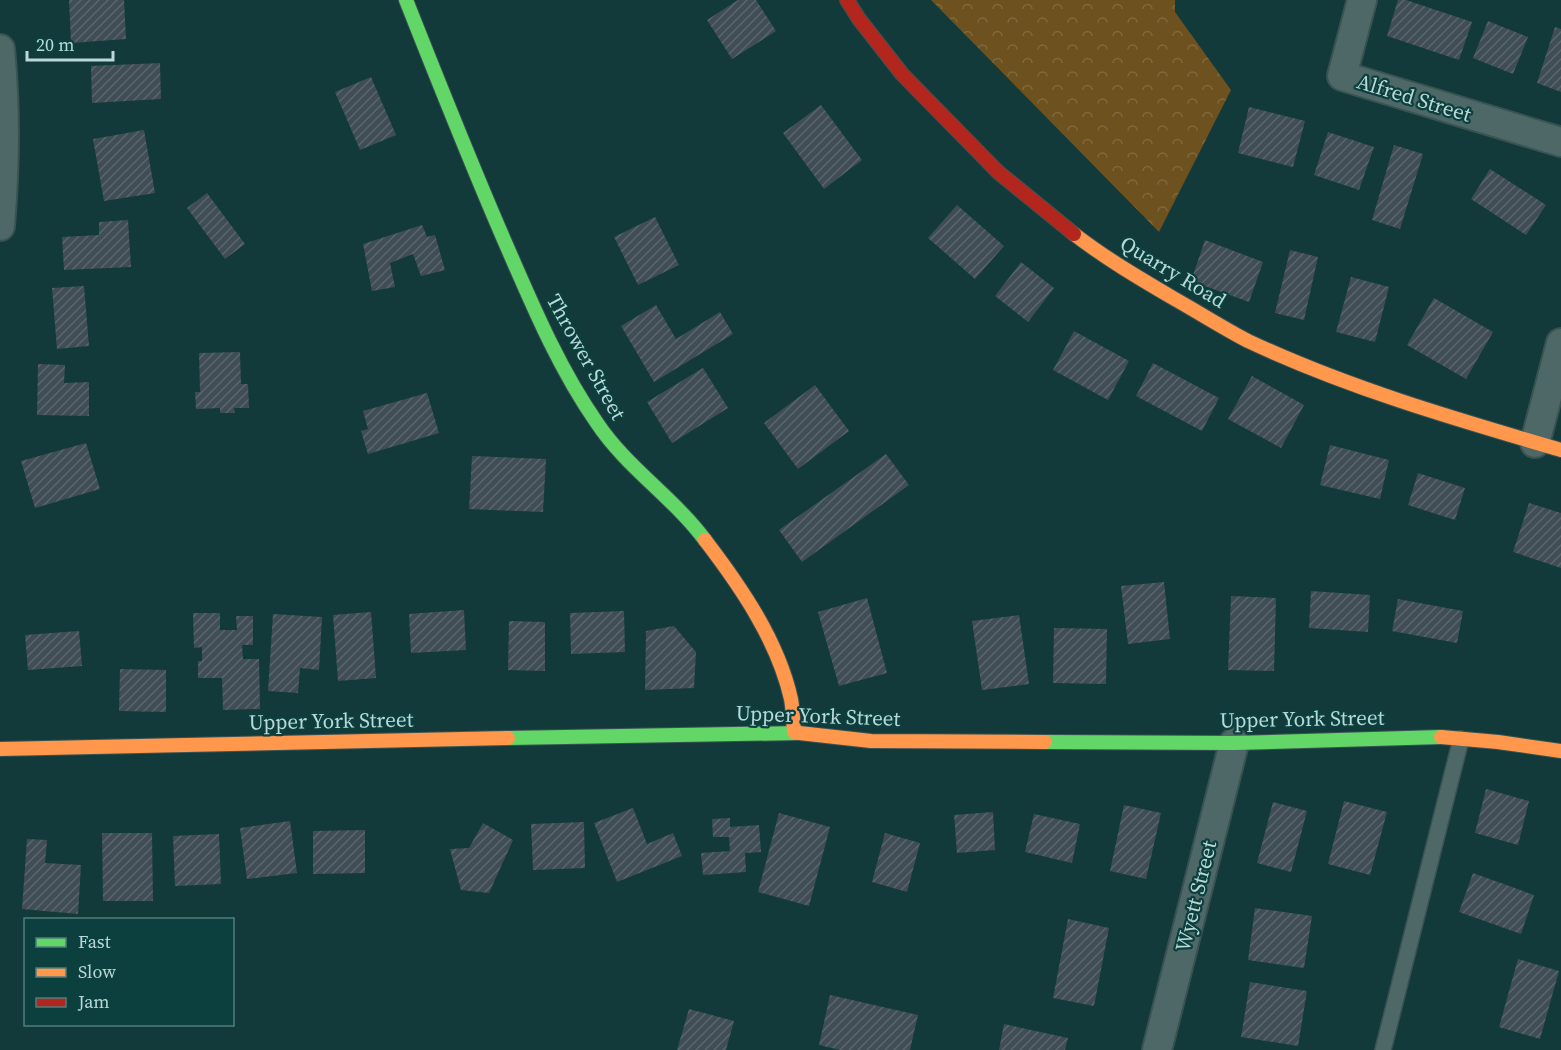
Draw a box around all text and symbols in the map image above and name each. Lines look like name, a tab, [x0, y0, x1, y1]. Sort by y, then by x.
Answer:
scale bar	[27, 24, 112, 62]
text: 20 m	[36, 32, 74, 57]
street label: Alfred Street	[1353, 66, 1475, 129]
street label: Quarry Road	[1115, 229, 1232, 315]
street label: Thrower Street	[540, 289, 633, 425]
street label: Upper York Street	[735, 698, 901, 733]
street label: Upper York Street	[1219, 703, 1385, 734]
street label: Upper York Street	[248, 705, 414, 736]
street label: Wyett Street	[1168, 837, 1223, 954]
legend	[24, 918, 234, 1026]
text: Fast	[78, 929, 111, 954]
text: Slow	[78, 959, 116, 984]
text: Jam	[77, 989, 110, 1014]

